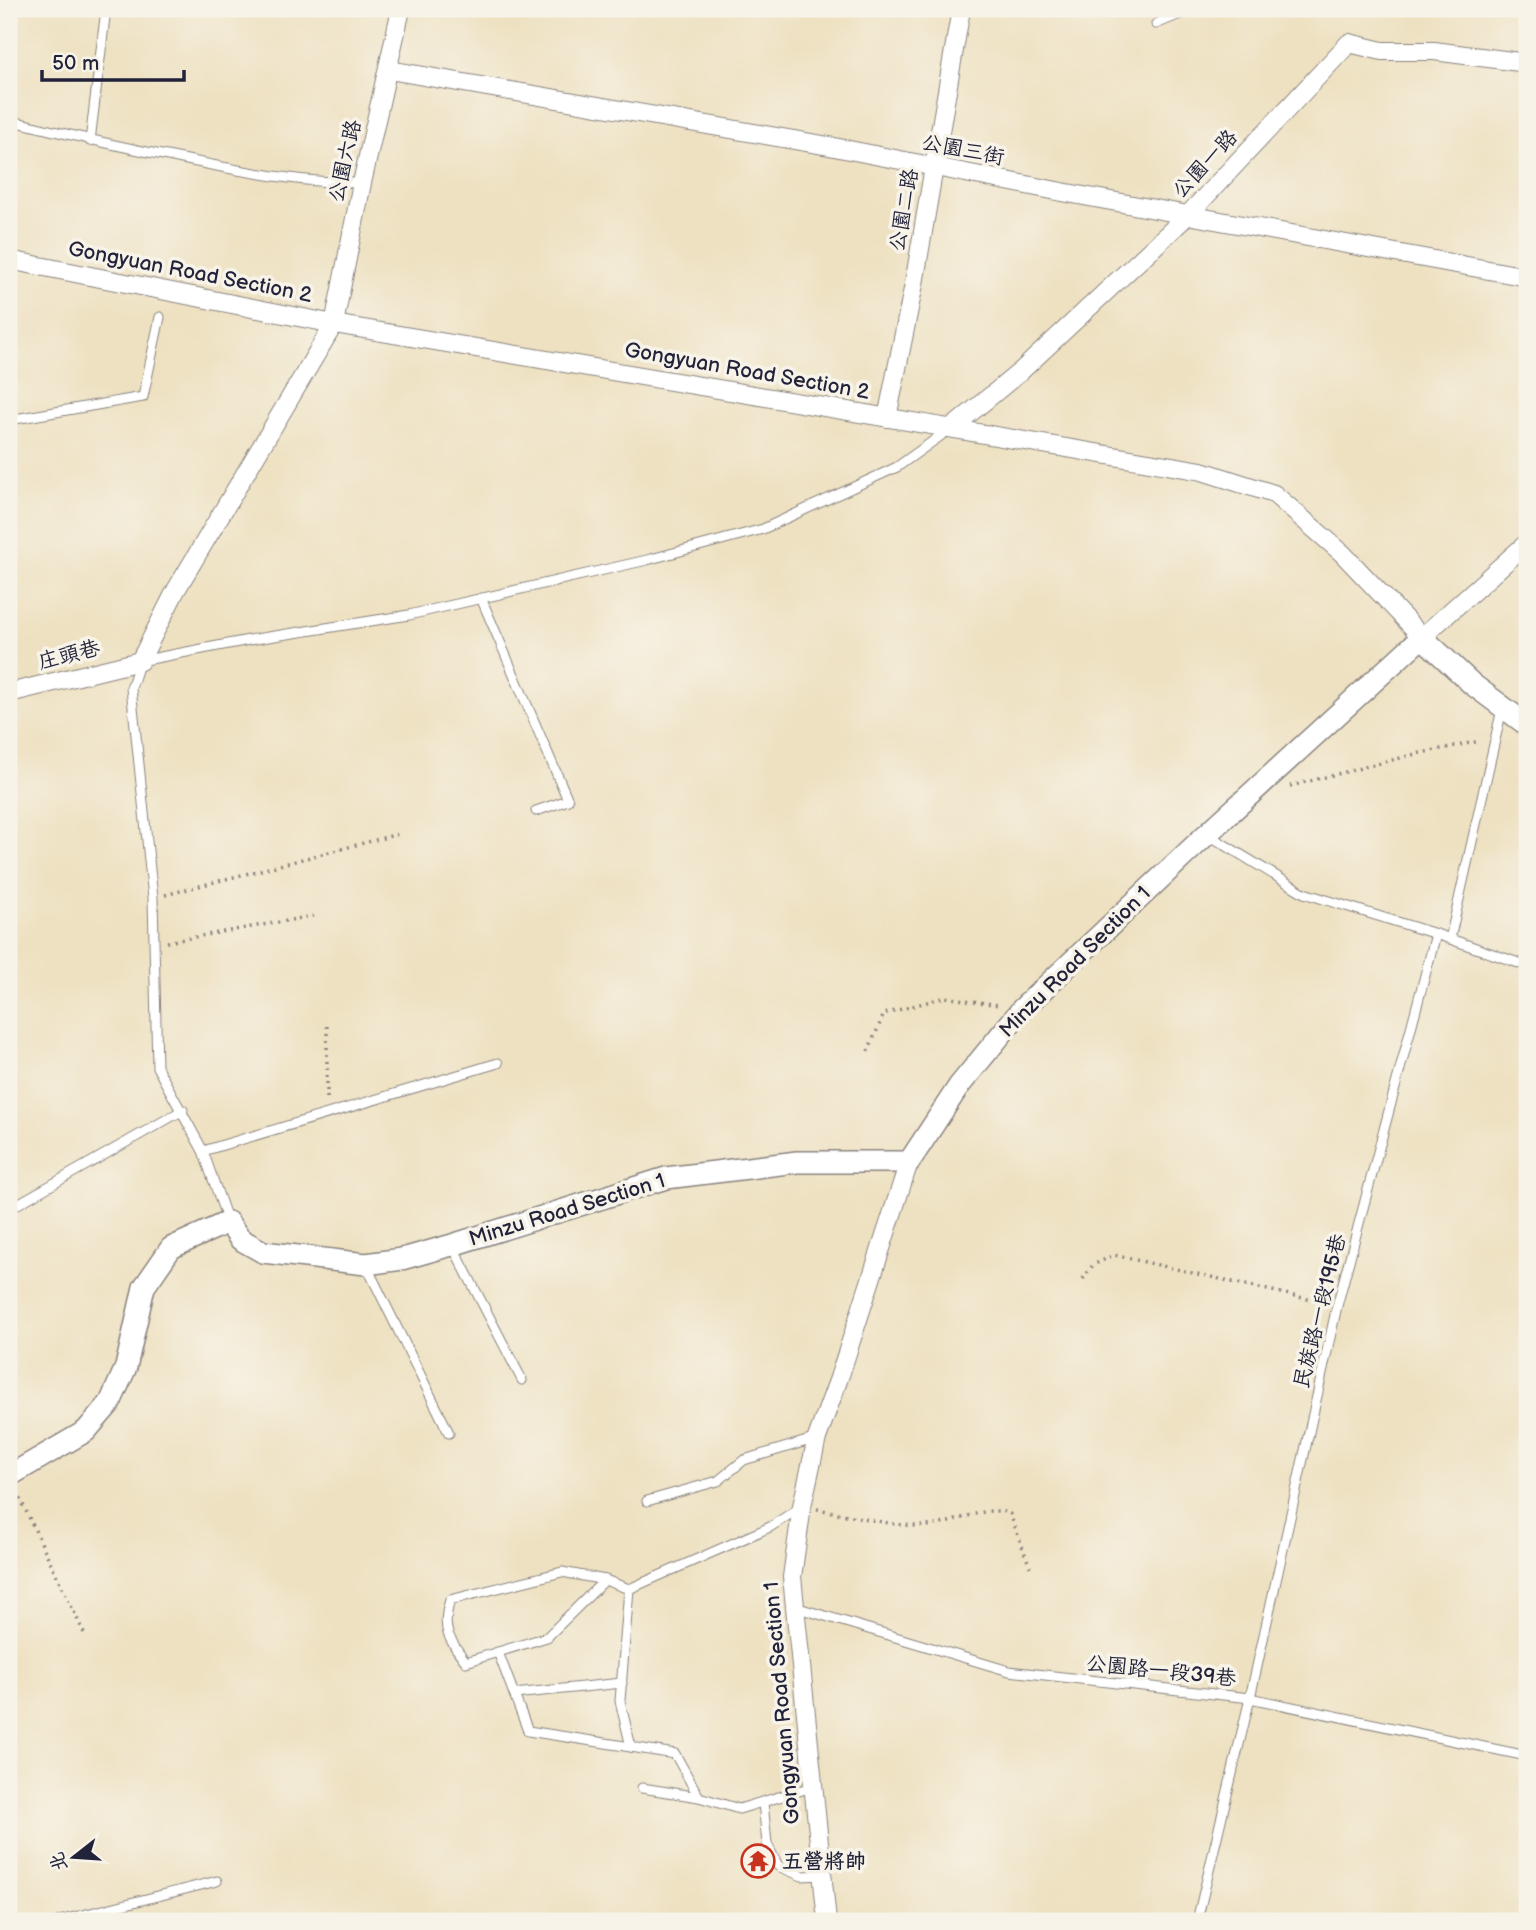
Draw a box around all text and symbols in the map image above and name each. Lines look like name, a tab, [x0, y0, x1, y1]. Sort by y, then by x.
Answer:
scale bar	[42, 38, 184, 82]
text: 50 m	[52, 51, 99, 76]
street label: 公園六路	[323, 117, 367, 205]
street label: 公園一路	[1167, 125, 1243, 203]
street label: 公園三街	[919, 130, 1007, 170]
street label: 公園二路	[884, 166, 924, 254]
street label: Gongyuan Road Section 2	[66, 236, 315, 308]
street label: Gongyuan Road Section 2	[623, 337, 872, 405]
street label: 庄頭巷	[35, 635, 103, 675]
street label: Minzu Road Section 1	[994, 881, 1156, 1043]
street label: Minzu Road Section 1	[466, 1168, 668, 1252]
street label: 民族路一段195巷	[1289, 1231, 1351, 1391]
street label: Gongyuan Road Section 1	[759, 1581, 805, 1825]
street label: 公園路一段39巷	[1085, 1651, 1237, 1691]
north arrow	[38, 1822, 108, 1892]
temple icon: 五營將帥	[739, 1842, 777, 1880]
text: 北	[45, 1849, 73, 1874]
place label: 五營將帥	[782, 1849, 866, 1874]

